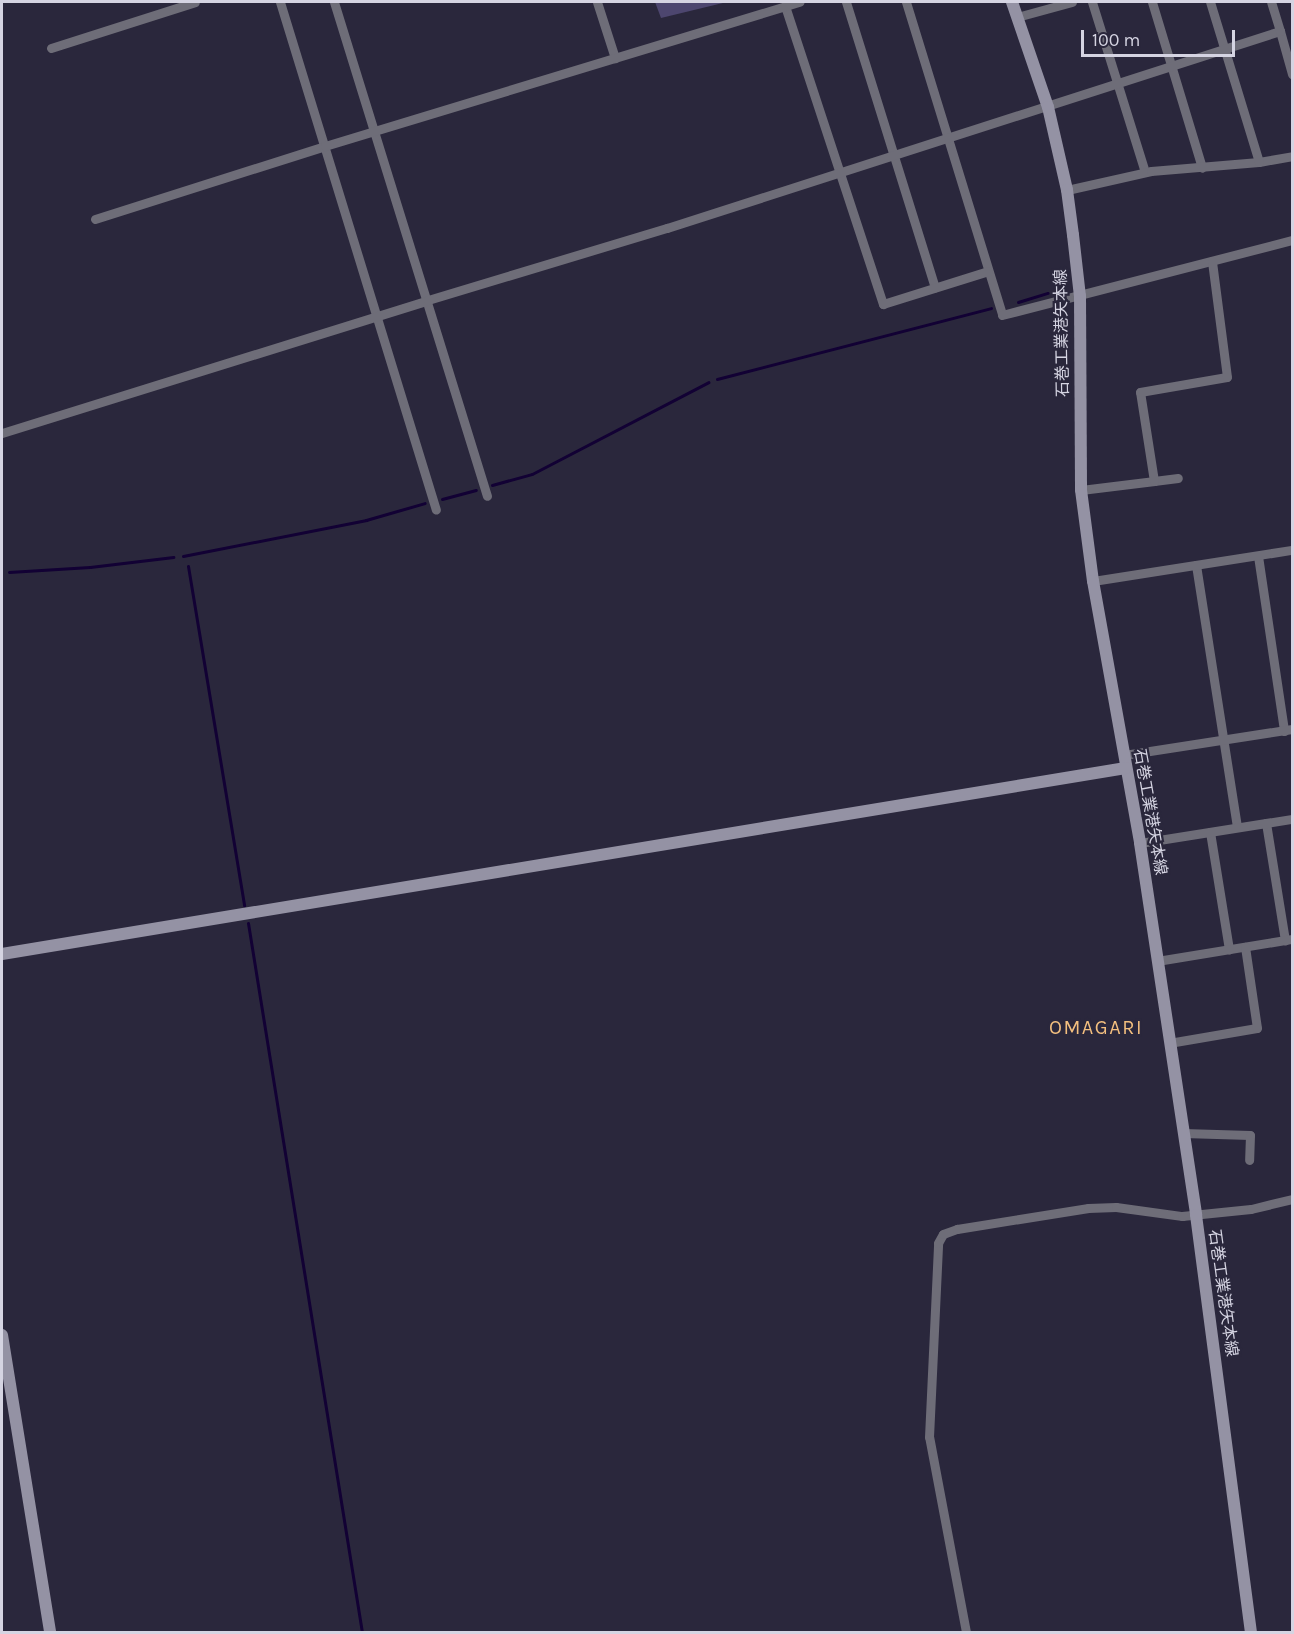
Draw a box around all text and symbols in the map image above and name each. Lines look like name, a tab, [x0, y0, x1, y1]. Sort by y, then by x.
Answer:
scale bar	[1084, 18, 1238, 56]
text: 100 m	[1092, 29, 1140, 51]
street label: 石巻工業港矢本線	[1051, 269, 1073, 397]
street label: 石巻工業港矢本線	[1129, 747, 1171, 877]
district label: OMAGARI	[1049, 1015, 1143, 1039]
street label: 石巻工業港矢本線	[1205, 1228, 1241, 1358]

